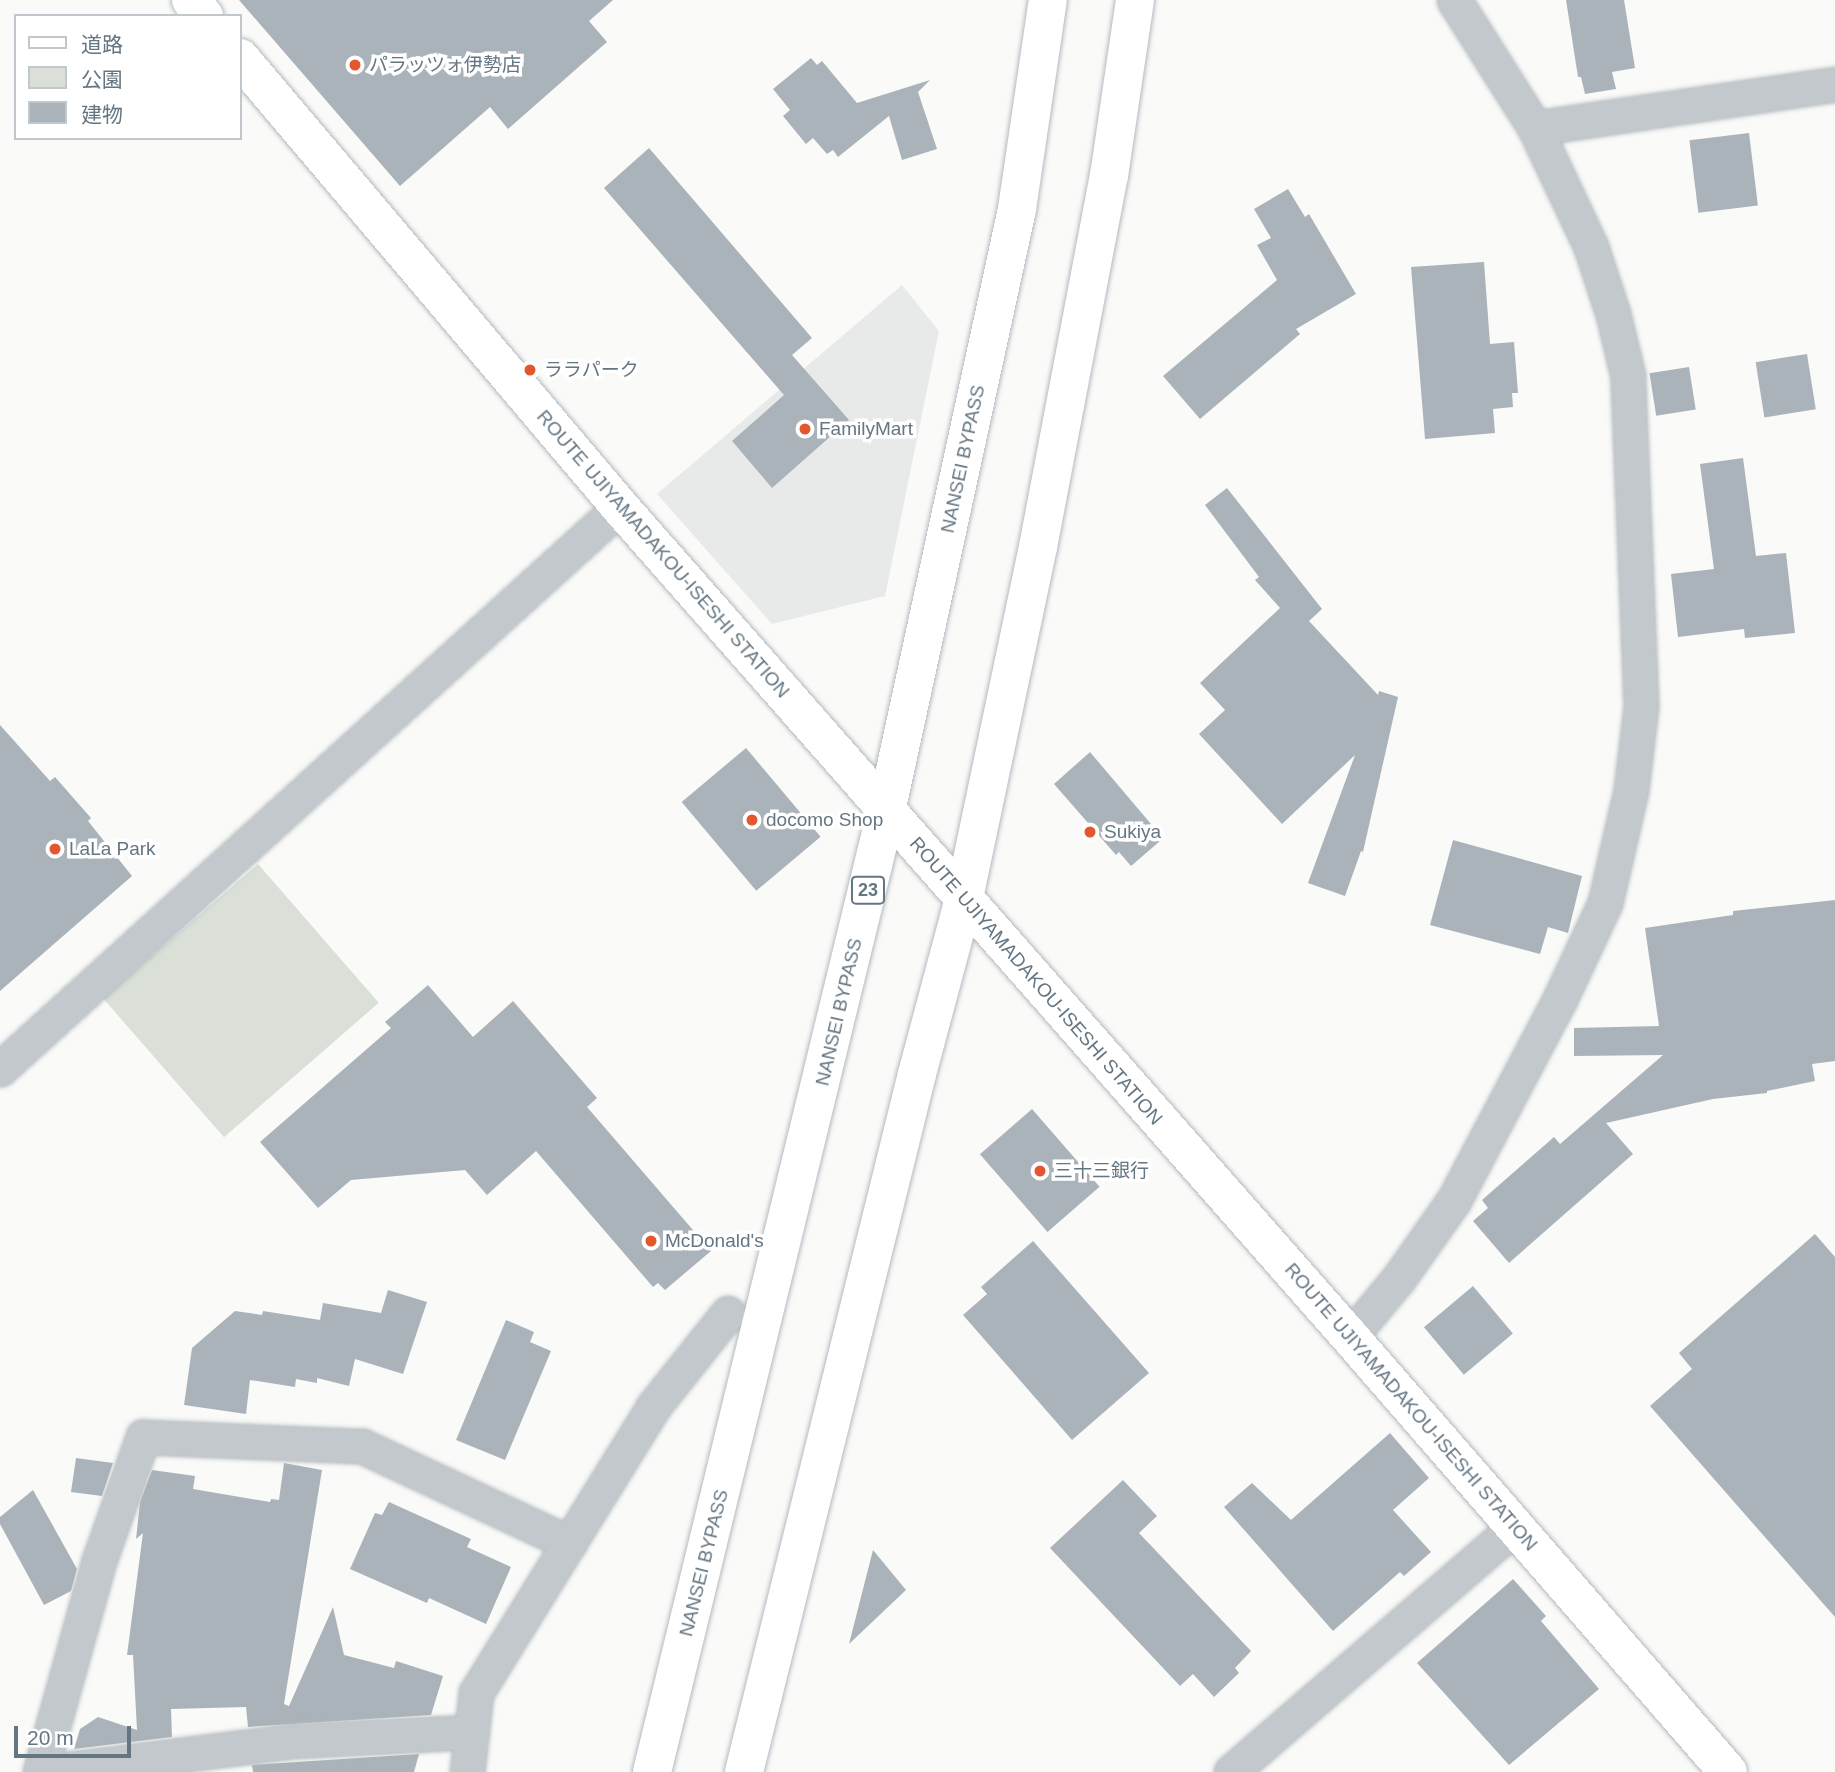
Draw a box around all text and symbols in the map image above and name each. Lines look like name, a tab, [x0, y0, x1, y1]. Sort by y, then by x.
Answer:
legend	[14, 14, 242, 140]
text: 道路	[81, 33, 123, 56]
place label: パラッツォ伊勢店	[369, 54, 521, 76]
marker: パラッツォ伊勢店	[347, 57, 363, 73]
text: 公園	[81, 68, 123, 91]
text: 建物	[81, 103, 123, 126]
place label: ララパーク	[544, 359, 639, 381]
marker: ララパーク	[522, 362, 538, 378]
street label: NANSEI BYPASS	[936, 383, 990, 535]
street label: ROUTE UJIYAMADAKOU-ISESHI STATION	[532, 406, 794, 702]
place label: FamilyMart	[819, 418, 913, 440]
marker: FamilyMart	[797, 421, 813, 437]
place label: docomo Shop	[766, 809, 883, 831]
marker: docomo Shop	[744, 812, 760, 828]
place label: Sukiya	[1104, 821, 1161, 843]
marker: Sukiya	[1082, 824, 1098, 840]
street label: ROUTE UJIYAMADAKOU-ISESHI STATION	[905, 833, 1167, 1129]
place label: LaLa Park	[69, 838, 156, 860]
marker: LaLa Park	[47, 841, 63, 857]
road number: 23	[850, 876, 886, 904]
street label: NANSEI BYPASS	[811, 936, 867, 1088]
place label: 三十三銀行	[1054, 1160, 1149, 1182]
marker: 三十三銀行	[1032, 1163, 1048, 1179]
place label: McDonald's	[665, 1230, 764, 1252]
marker: McDonald's	[643, 1233, 659, 1249]
street label: ROUTE UJIYAMADAKOU-ISESHI STATION	[1280, 1259, 1542, 1555]
street label: NANSEI BYPASS	[675, 1487, 733, 1639]
scale bar	[18, 1712, 135, 1756]
text: 20 m	[27, 1726, 74, 1749]

